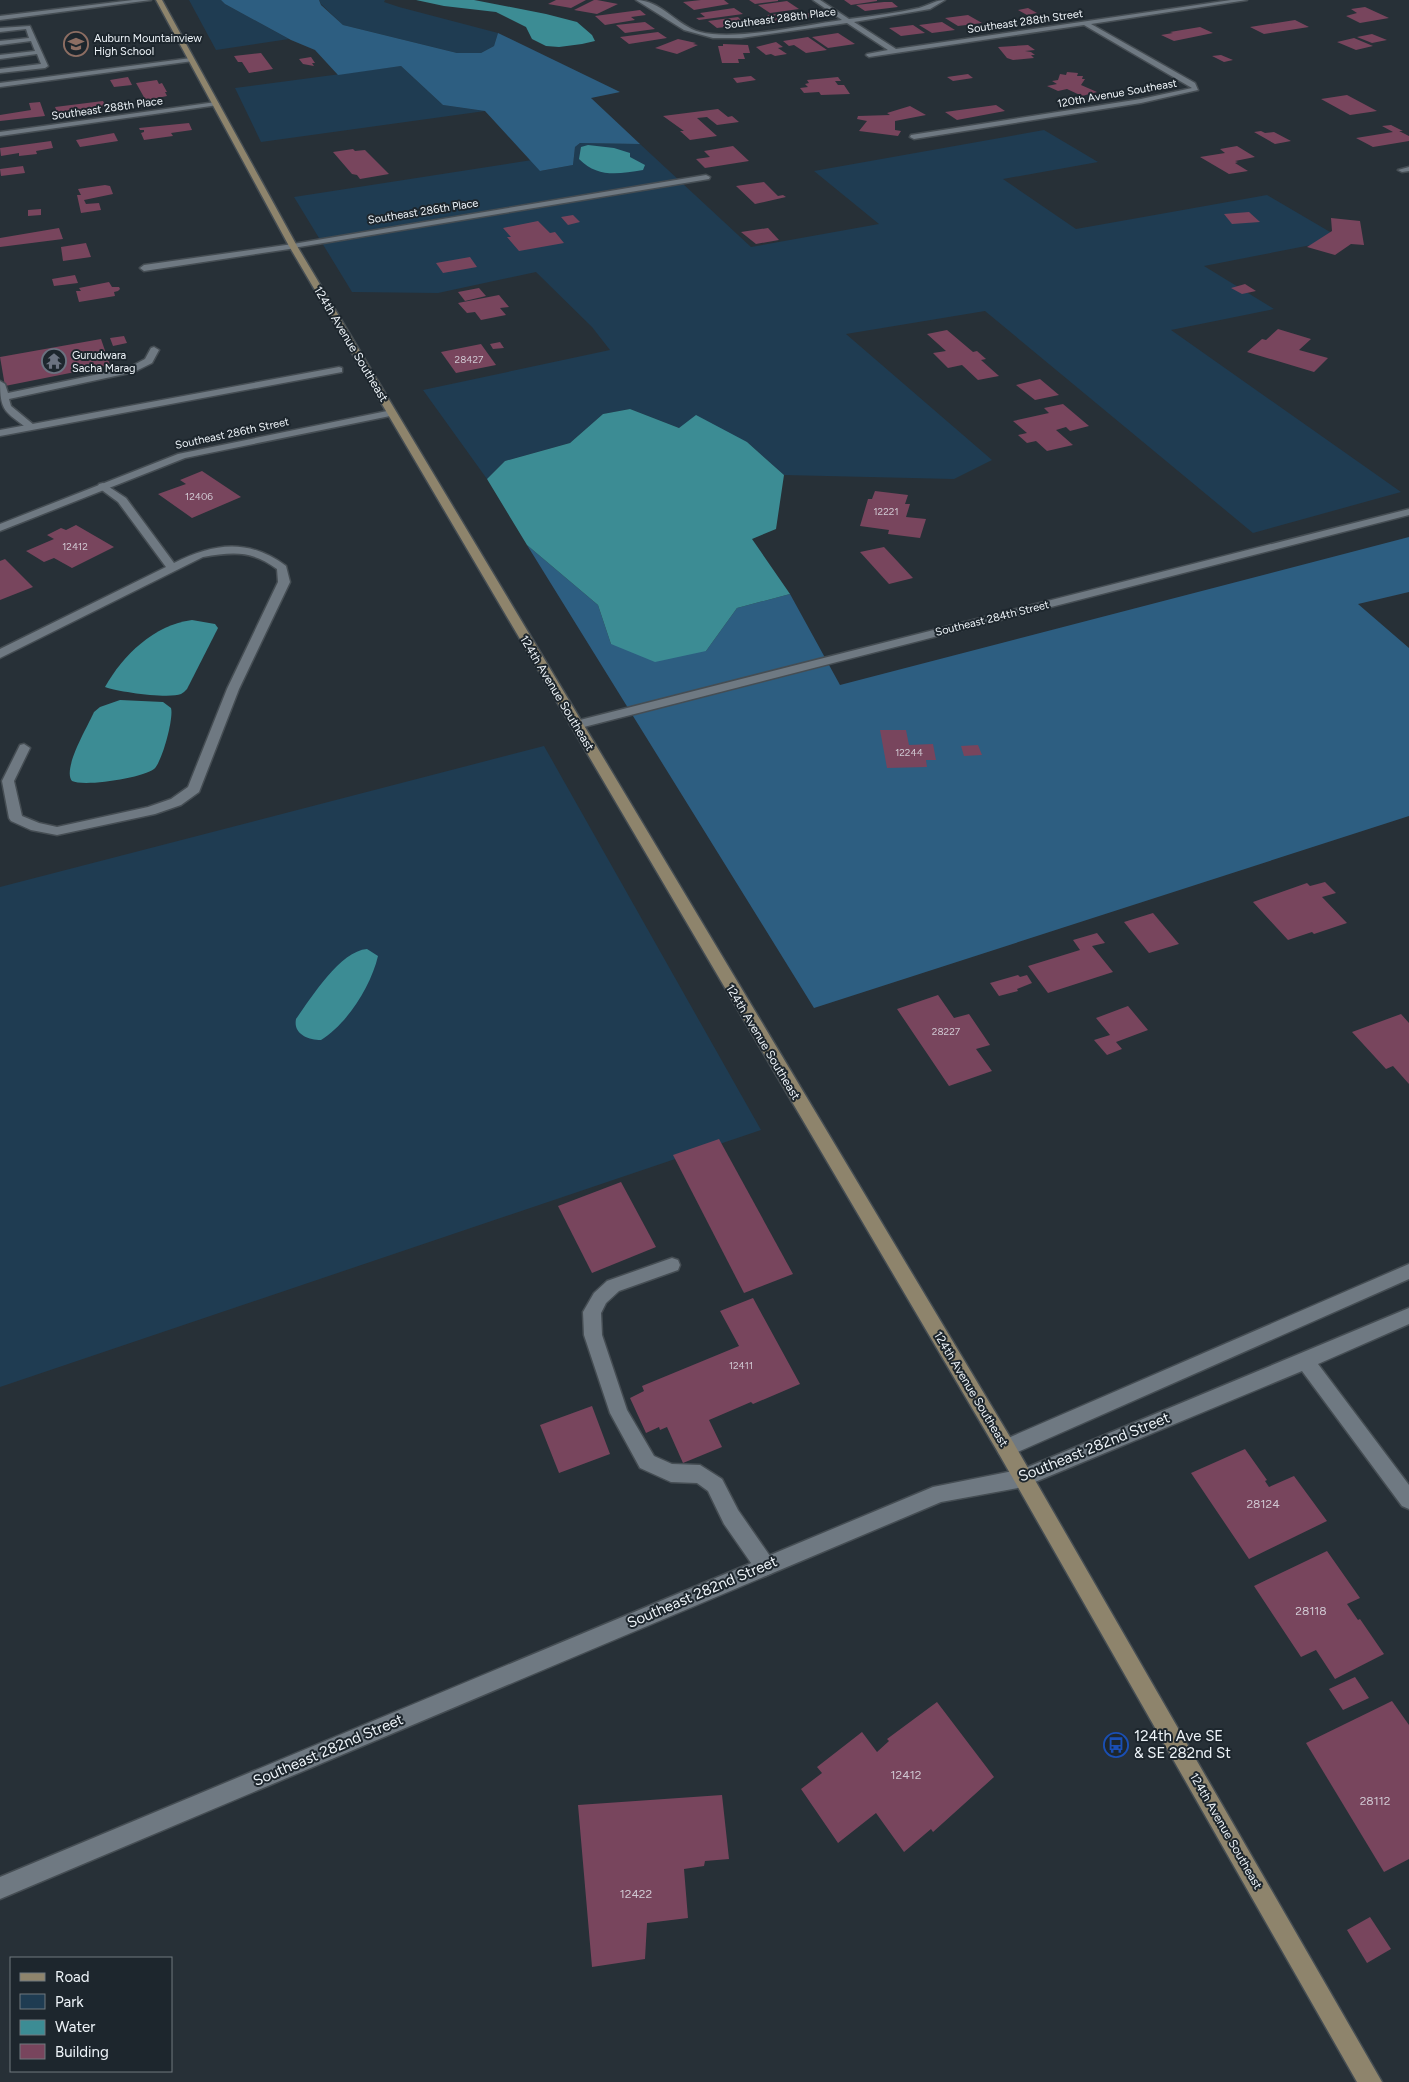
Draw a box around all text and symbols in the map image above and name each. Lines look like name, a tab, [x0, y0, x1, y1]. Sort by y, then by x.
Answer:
street label: Southeast 288th Place	[724, 5, 837, 32]
street label: Southeast 288th Street	[966, 7, 1084, 36]
school or university icon: Auburn Mountainview High School	[63, 31, 89, 57]
place label: Auburn Mountainview High School	[94, 32, 202, 58]
street label: 120th Avenue Southeast	[1056, 77, 1178, 110]
street label: Southeast 288th Place	[51, 94, 164, 123]
street label: Southeast 286th Place	[367, 196, 479, 227]
street label: 124th Avenue Southeast	[311, 284, 391, 405]
temple icon: Gurudwara Sacha Marag	[41, 348, 67, 374]
place label: Gurudwara Sacha Marag	[72, 349, 135, 375]
house number: 28427	[455, 353, 484, 366]
street label: Southeast 286th Street	[174, 415, 290, 452]
house number: 12406	[185, 490, 213, 503]
house number: 12221	[873, 505, 899, 518]
house number: 12412	[62, 540, 88, 553]
street label: Southeast 284th Street	[934, 598, 1050, 639]
street label: 124th Avenue Southeast	[517, 633, 597, 754]
house number: 12244	[895, 746, 923, 759]
street label: 124th Avenue Southeast	[723, 982, 803, 1103]
house number: 28227	[932, 1025, 961, 1038]
street label: 124th Avenue Southeast	[931, 1329, 1011, 1450]
house number: 12411	[729, 1359, 753, 1372]
street label: Southeast 282nd Street	[1016, 1408, 1172, 1486]
house number: 28124	[1246, 1497, 1280, 1511]
street label: Southeast 282nd Street	[624, 1552, 780, 1632]
house number: 28118	[1295, 1604, 1327, 1618]
street label: Southeast 282nd Street	[250, 1710, 406, 1790]
place label: 124th Ave SE & SE 282nd St	[1134, 1727, 1231, 1762]
bus stop icon: 124th Ave SE & SE 282nd St	[1103, 1732, 1129, 1758]
house number: 12412	[891, 1768, 921, 1782]
street label: 124th Avenue Southeast	[1187, 1770, 1265, 1892]
house number: 28112	[1360, 1794, 1390, 1808]
house number: 12422	[620, 1887, 652, 1901]
legend	[10, 1957, 172, 2072]
text: Road	[55, 1968, 90, 1986]
text: Park	[55, 1993, 84, 2011]
text: Water	[55, 2018, 95, 2036]
text: Building	[55, 2043, 109, 2061]

